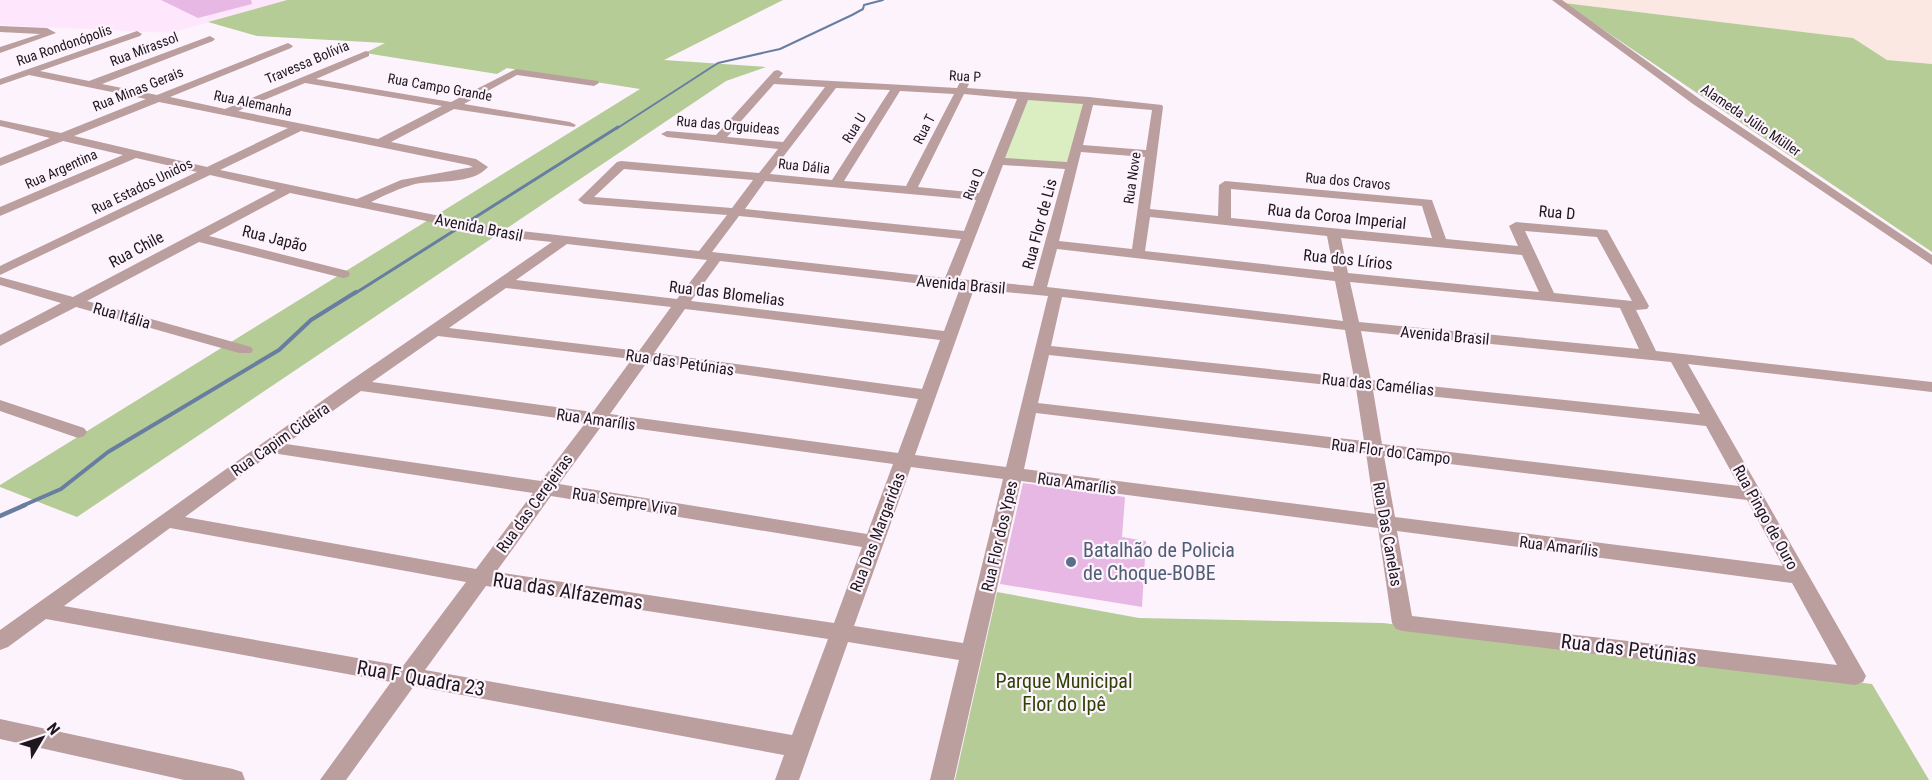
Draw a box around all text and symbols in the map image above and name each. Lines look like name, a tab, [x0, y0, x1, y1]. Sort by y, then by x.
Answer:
street label: Rua Rondonópolis	[14, 21, 114, 69]
street label: Rua Mirassol	[108, 29, 180, 69]
street label: Travessa Bolívia	[263, 37, 351, 87]
street label: Rua Minas Gerais	[90, 64, 186, 114]
street label: Rua P	[949, 67, 982, 85]
street label: Rua Campo Grande	[387, 70, 494, 104]
street label: Alameda Júlio Müller	[1698, 81, 1804, 159]
street label: Rua Alemanha	[212, 87, 294, 119]
street label: Rua U	[839, 110, 869, 146]
street label: Rua T	[910, 111, 938, 147]
street label: Rua das Orguideas	[676, 113, 780, 137]
street label: Rua Argentina	[22, 146, 100, 192]
street label: Rua Nove	[1120, 151, 1144, 205]
street label: Rua Estados Unidos	[89, 155, 195, 217]
street label: Rua Dália	[777, 155, 831, 177]
street label: Rua Q	[960, 166, 986, 202]
street label: Rua dos Cravos	[1305, 169, 1391, 193]
street label: Rua Flor de Lis	[1018, 177, 1061, 272]
street label: Rua da Coroa Imperial	[1267, 200, 1407, 233]
street label: Rua D	[1538, 201, 1576, 224]
street label: Avenida Brasil	[433, 210, 525, 245]
street label: Rua Japão	[240, 221, 309, 256]
street label: Rua Chile	[106, 227, 167, 272]
street label: Rua dos Lírios	[1302, 245, 1394, 274]
street label: Avenida Brasil	[916, 271, 1006, 298]
street label: Rua das Blomelias	[668, 277, 786, 310]
street label: Rua Itália	[91, 298, 153, 333]
street label: Avenida Brasil	[1400, 322, 1490, 349]
street label: Rua das Petúnias	[625, 345, 735, 380]
street label: Rua das Camélias	[1321, 369, 1435, 400]
street label: Rua Capim Cideira	[227, 398, 333, 480]
street label: Rua Amarílis	[555, 405, 637, 434]
street label: Rua Flor do Campo	[1330, 435, 1452, 468]
street label: Rua das Cerejeiras	[492, 450, 577, 556]
street label: Rua Pingo de Ouro	[1729, 462, 1802, 573]
street label: Rua Amarílis	[1036, 469, 1118, 498]
street label: Rua Das Margaridas	[846, 470, 909, 595]
street label: Rua Flor dos Ypes	[977, 479, 1021, 593]
street label: Rua Das Canelas	[1369, 480, 1406, 588]
street label: Rua Sempre Viva	[571, 484, 679, 519]
street label: Rua Amarílis	[1518, 532, 1600, 561]
place label: Batalhão de Policia de Choque-BOBE	[1083, 538, 1235, 585]
marker: Batalhão de Policia de Choque-BOBE	[1064, 555, 1078, 569]
street label: Rua das Alfazemas	[491, 567, 645, 615]
street label: Rua das Petúnias	[1560, 629, 1698, 669]
street label: Rua F Quadra 23	[355, 655, 487, 701]
park label: Parque Municipal Flor do Ipê	[995, 669, 1133, 716]
north arrow	[12, 708, 72, 768]
text: N	[43, 719, 64, 739]

